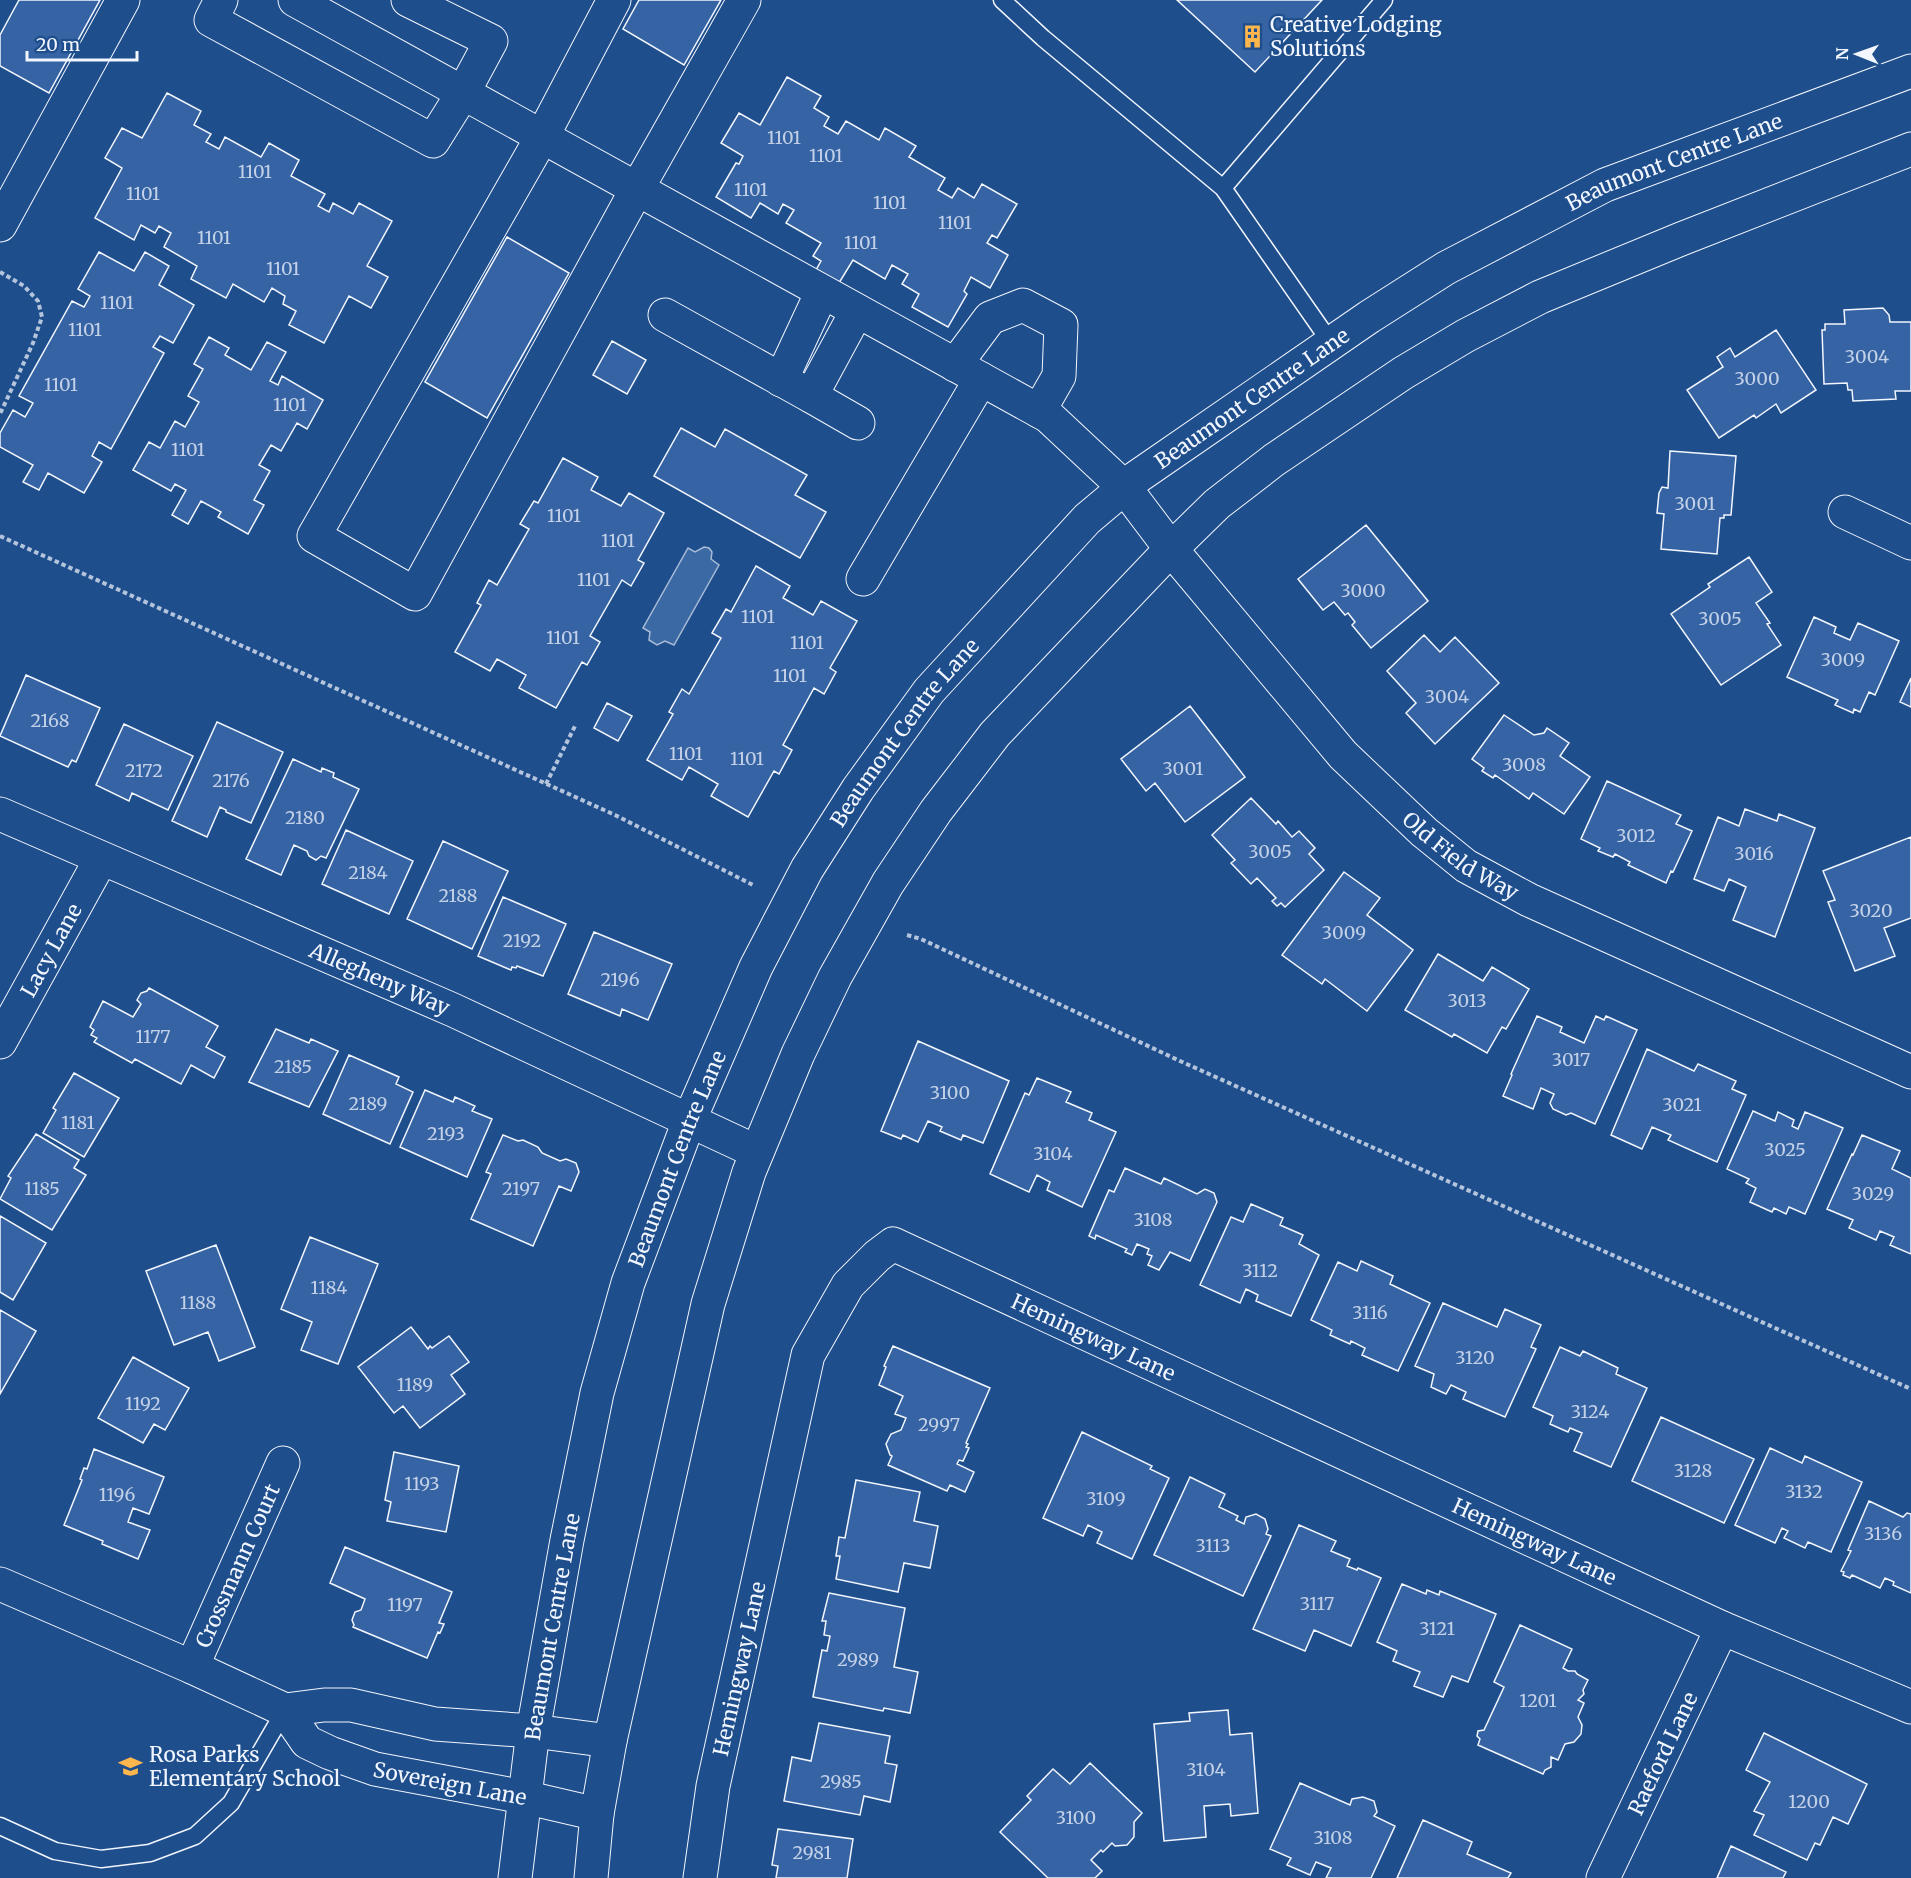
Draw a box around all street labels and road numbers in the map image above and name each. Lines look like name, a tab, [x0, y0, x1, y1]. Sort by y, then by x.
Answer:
street label: Beaumont Centre Lane	[1561, 107, 1786, 217]
street label: Beaumont Centre Lane	[1149, 321, 1354, 474]
street label: Beaumont Centre Lane	[824, 632, 985, 832]
street label: Old Field Way	[1397, 805, 1524, 906]
street label: Lacy Lane	[14, 899, 87, 1002]
street label: Allegheny Way	[305, 936, 455, 1021]
street label: Beaumont Centre Lane	[622, 1046, 732, 1271]
street label: Hemingway Lane	[1007, 1287, 1180, 1387]
street label: Crossmann Court	[189, 1480, 286, 1652]
street label: Hemingway Lane	[1448, 1492, 1621, 1591]
street label: Beaumont Centre Lane	[518, 1511, 586, 1742]
street label: Hemingway Lane	[707, 1579, 771, 1758]
street label: Raeford Lane	[1622, 1687, 1703, 1819]
street label: Sovereign Lane	[371, 1755, 529, 1811]

